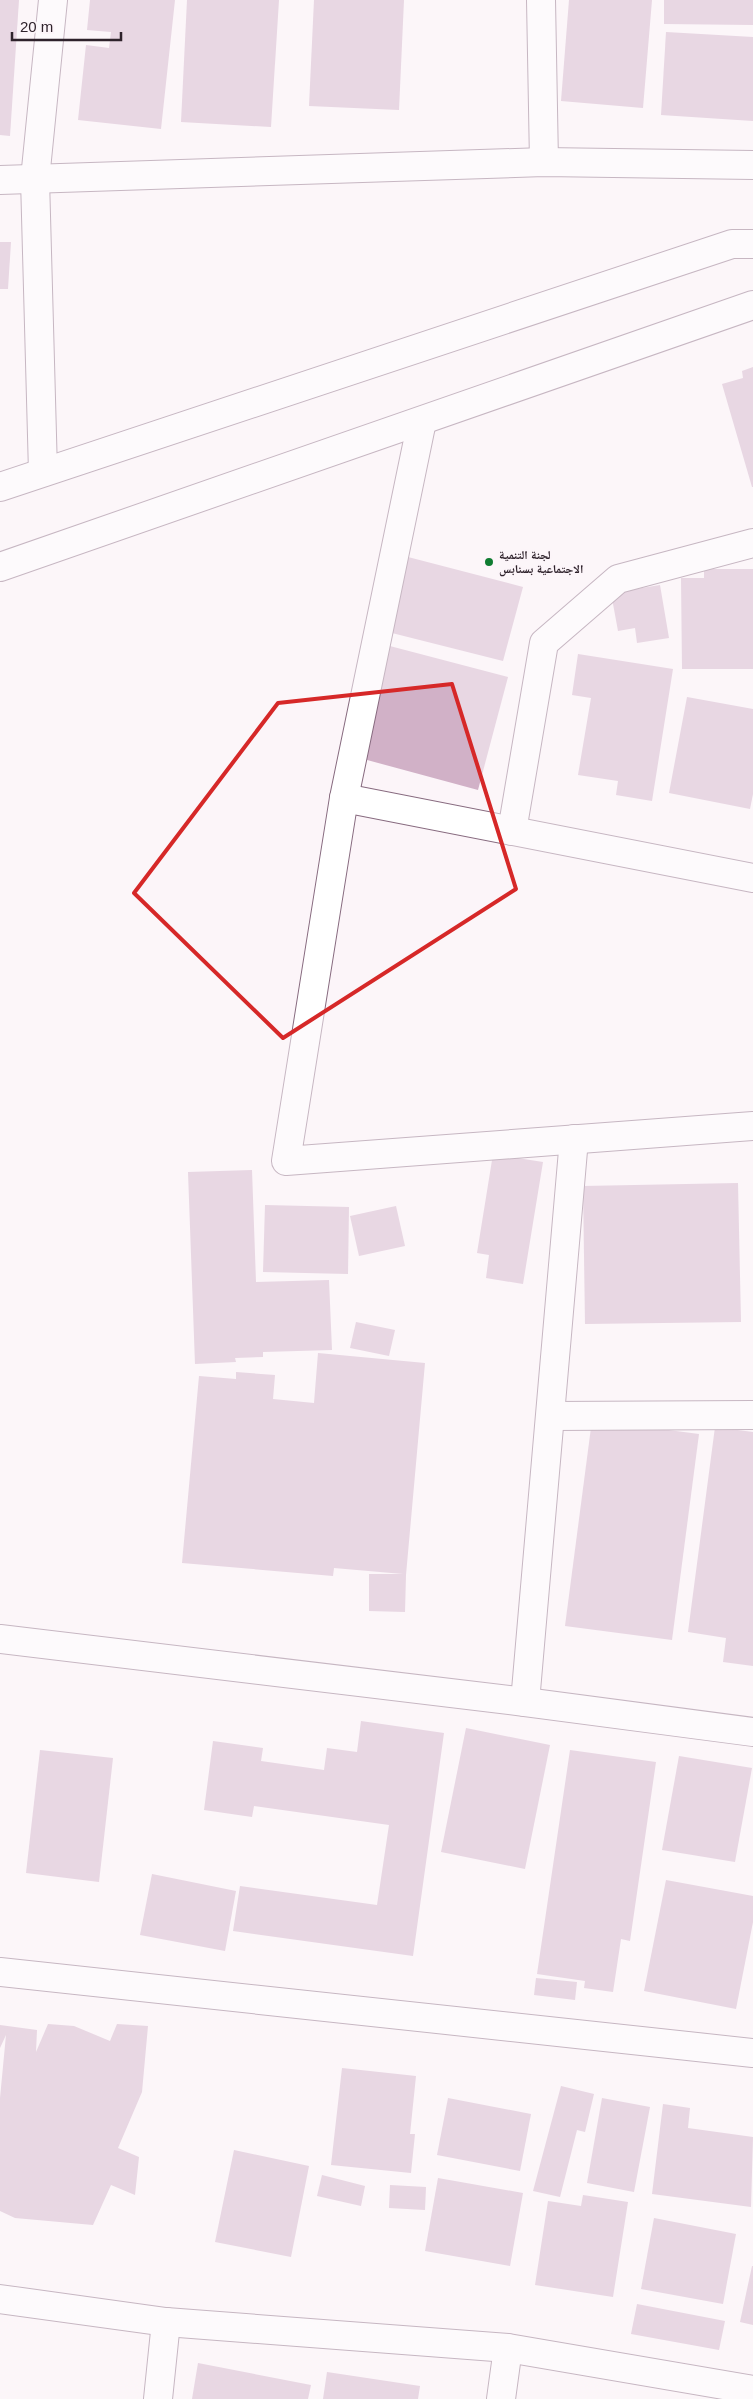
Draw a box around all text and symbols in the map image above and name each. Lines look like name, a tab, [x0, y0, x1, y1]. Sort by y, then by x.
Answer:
scale bar	[12, 10, 121, 42]
text: 20 m	[20, 18, 53, 35]
place label: لجنة التنمية الاجتماعية بسنابس	[499, 548, 583, 577]
marker: لجنة التنمية الاجتماعية بسنابس	[483, 556, 495, 568]

